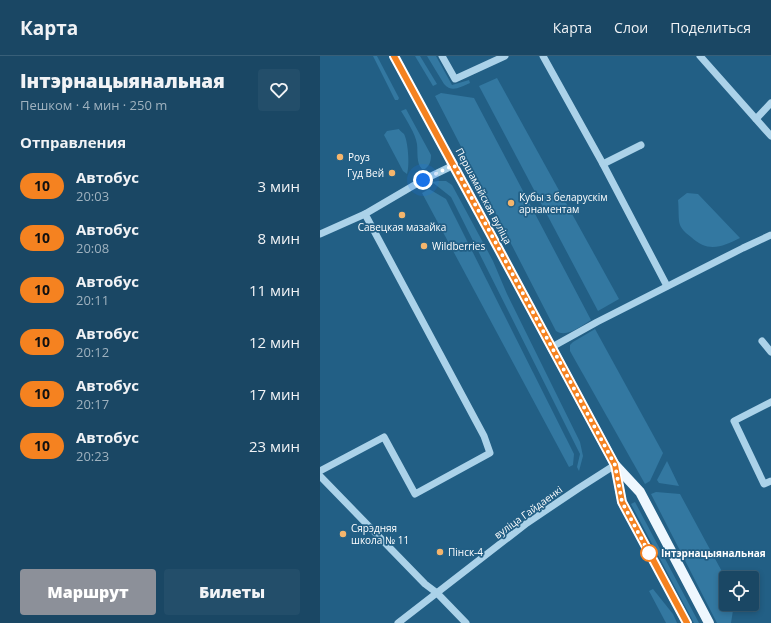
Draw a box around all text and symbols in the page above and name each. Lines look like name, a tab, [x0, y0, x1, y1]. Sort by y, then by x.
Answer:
text: Карта	[20, 15, 78, 41]
text: Карта	[553, 18, 592, 37]
text: Слои	[614, 18, 648, 37]
text: Поделиться	[670, 18, 751, 37]
text: Інтэрнацыянальная	[20, 68, 225, 94]
button: heart	[258, 69, 300, 111]
text: Пешком · 4 мин · 250 m	[20, 96, 167, 114]
text: Отправления	[20, 132, 126, 152]
street label: Першамайская вуліца	[453, 145, 515, 247]
place label: Роуз	[348, 150, 370, 164]
marker: Роуз	[335, 152, 345, 162]
place label: Гуд Вей	[347, 166, 384, 180]
text: Автобус	[76, 167, 139, 187]
marker: Гуд Вей	[387, 168, 397, 178]
your location	[413, 170, 433, 190]
text: 10	[34, 176, 50, 195]
text: 3 мин	[257, 176, 300, 196]
text: 20:03	[76, 187, 109, 205]
place label: Кубы з беларускім арнаментам	[519, 190, 608, 216]
marker: Кубы з беларускім арнаментам	[506, 198, 516, 208]
marker: Савецкая мазайка	[397, 210, 407, 220]
text: Автобус	[76, 219, 139, 239]
place label: Савецкая мазайка	[358, 220, 446, 234]
text: 10	[34, 228, 50, 247]
text: 8 мин	[257, 228, 300, 248]
text: 20:08	[76, 239, 109, 257]
place label: Wildberries	[432, 239, 485, 253]
marker: Wildberries	[419, 241, 429, 251]
text: Автобус	[76, 271, 139, 291]
text: 10	[34, 280, 50, 299]
text: 11 мин	[249, 280, 300, 300]
text: 20:11	[76, 291, 109, 309]
text: Автобус	[76, 323, 139, 343]
text: 10	[34, 332, 50, 351]
text: 12 мин	[249, 332, 300, 352]
text: 20:12	[76, 343, 109, 361]
text: Автобус	[76, 375, 139, 395]
text: 10	[34, 384, 50, 403]
text: 17 мин	[249, 384, 300, 404]
text: 20:17	[76, 395, 109, 413]
text: Автобус	[76, 427, 139, 447]
text: 10	[34, 436, 50, 455]
text: 23 мин	[249, 436, 300, 456]
text: 20:23	[76, 447, 109, 465]
street label: вуліца Гайдаенкі	[491, 482, 565, 542]
place label: Сярэдняя школа № 11	[351, 521, 409, 547]
marker: Сярэдняя школа № 11	[338, 529, 348, 539]
marker: Інтэрнацыянальная	[640, 544, 658, 562]
place label: Пінск-4	[448, 545, 483, 559]
place label: Інтэрнацыянальная	[661, 546, 766, 560]
marker: Пінск-4	[435, 547, 445, 557]
button: Маршрут	[20, 569, 156, 615]
button: Билеты	[164, 569, 300, 615]
map controls	[719, 571, 759, 611]
button: locate	[719, 571, 759, 611]

